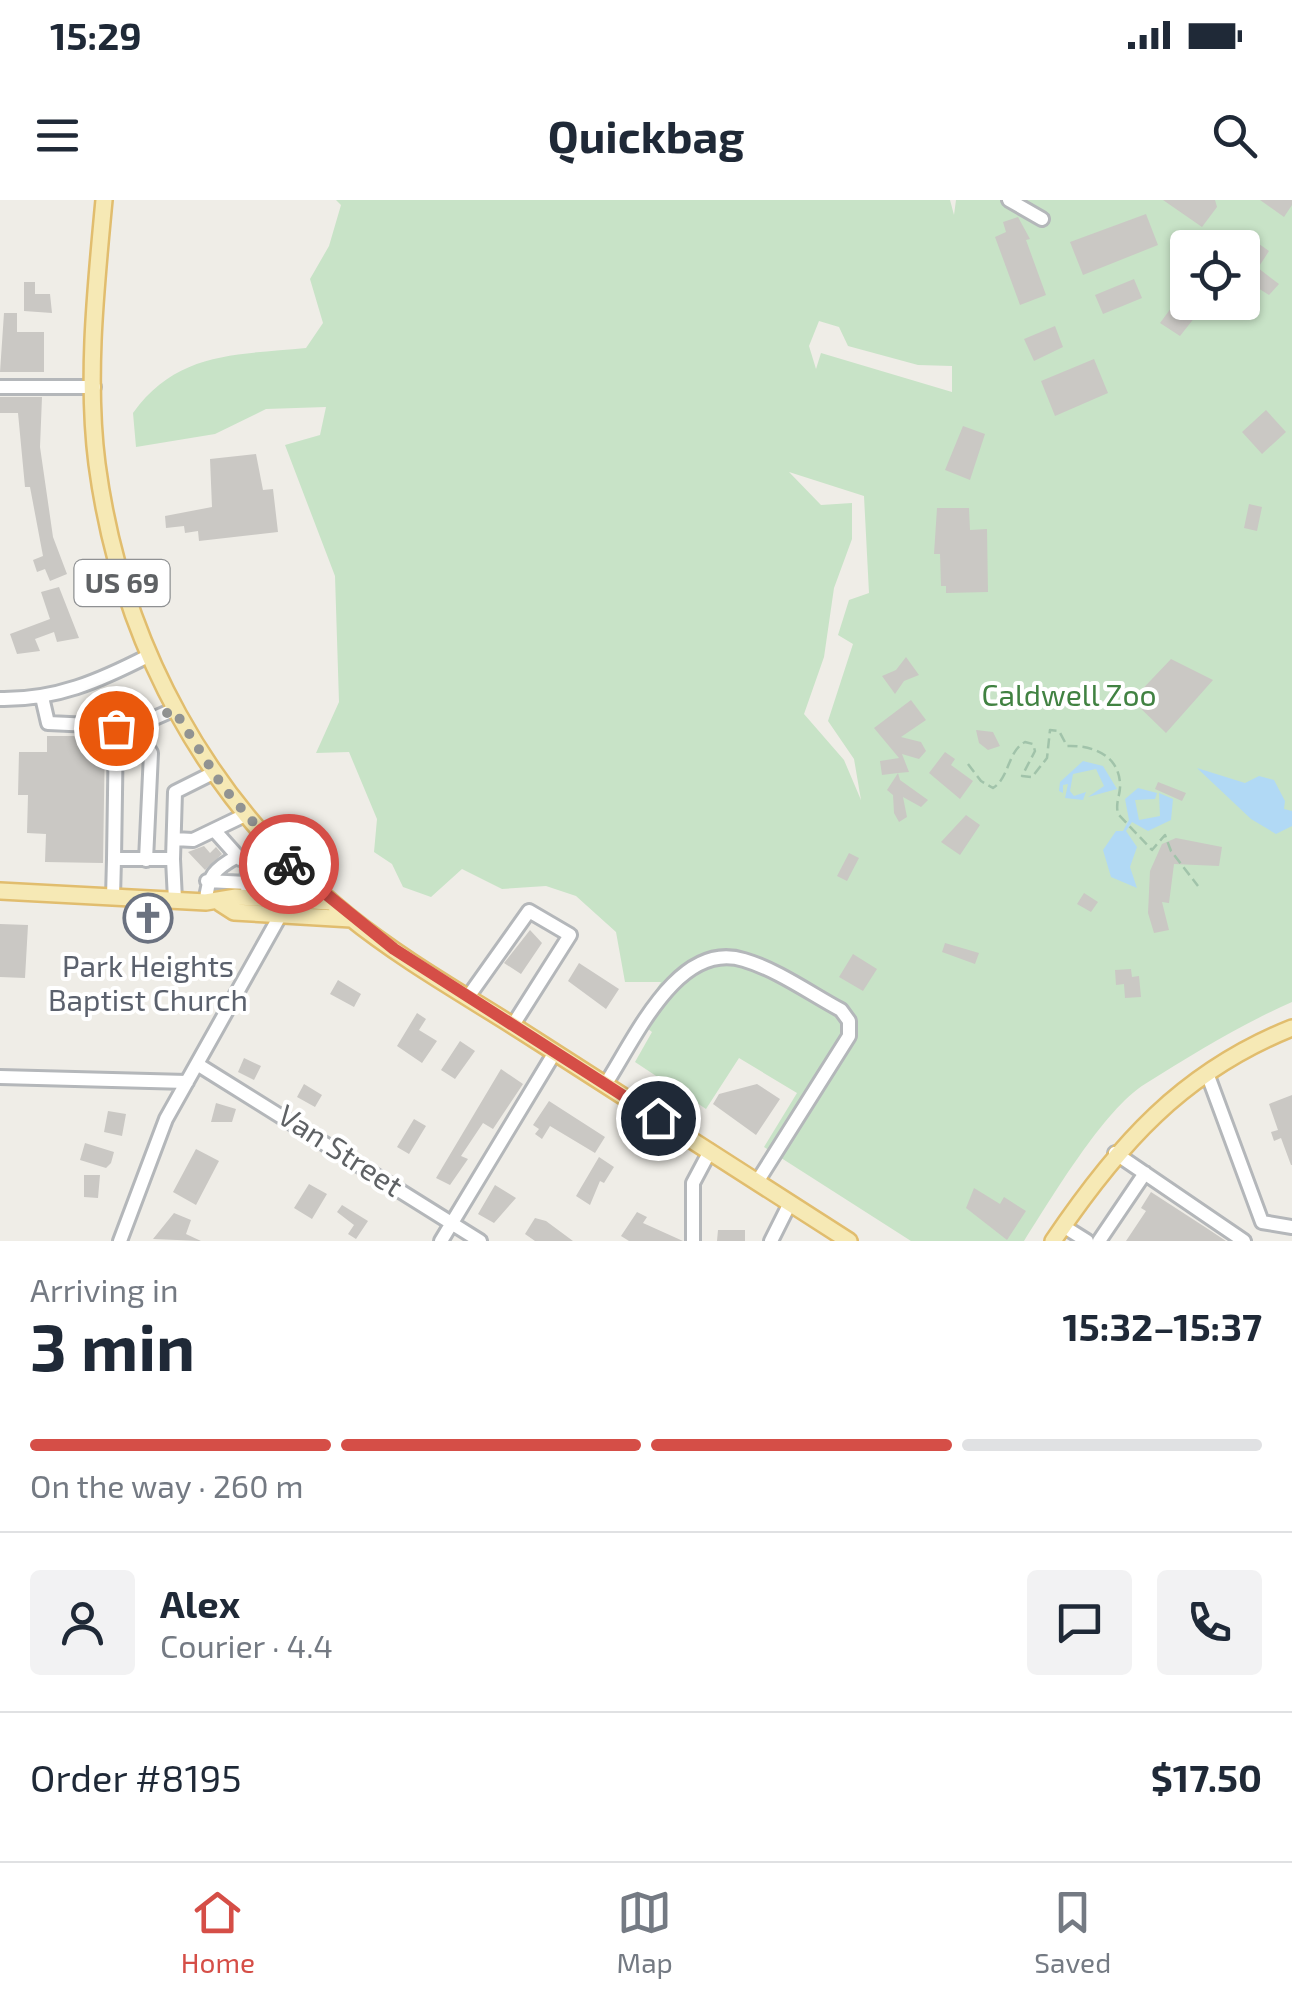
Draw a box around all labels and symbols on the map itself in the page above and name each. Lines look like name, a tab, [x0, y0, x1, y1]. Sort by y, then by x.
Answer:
road number: US 69	[74, 560, 170, 606]
park label: Caldwell Zoo	[981, 676, 1157, 712]
pin	[74, 686, 159, 771]
courier	[239, 814, 339, 914]
church icon: Park Heights Baptist Church	[122, 892, 174, 944]
place label: Park Heights Baptist Church	[48, 947, 248, 1017]
pin	[616, 1076, 701, 1161]
street label: Van Street	[272, 1096, 410, 1203]

